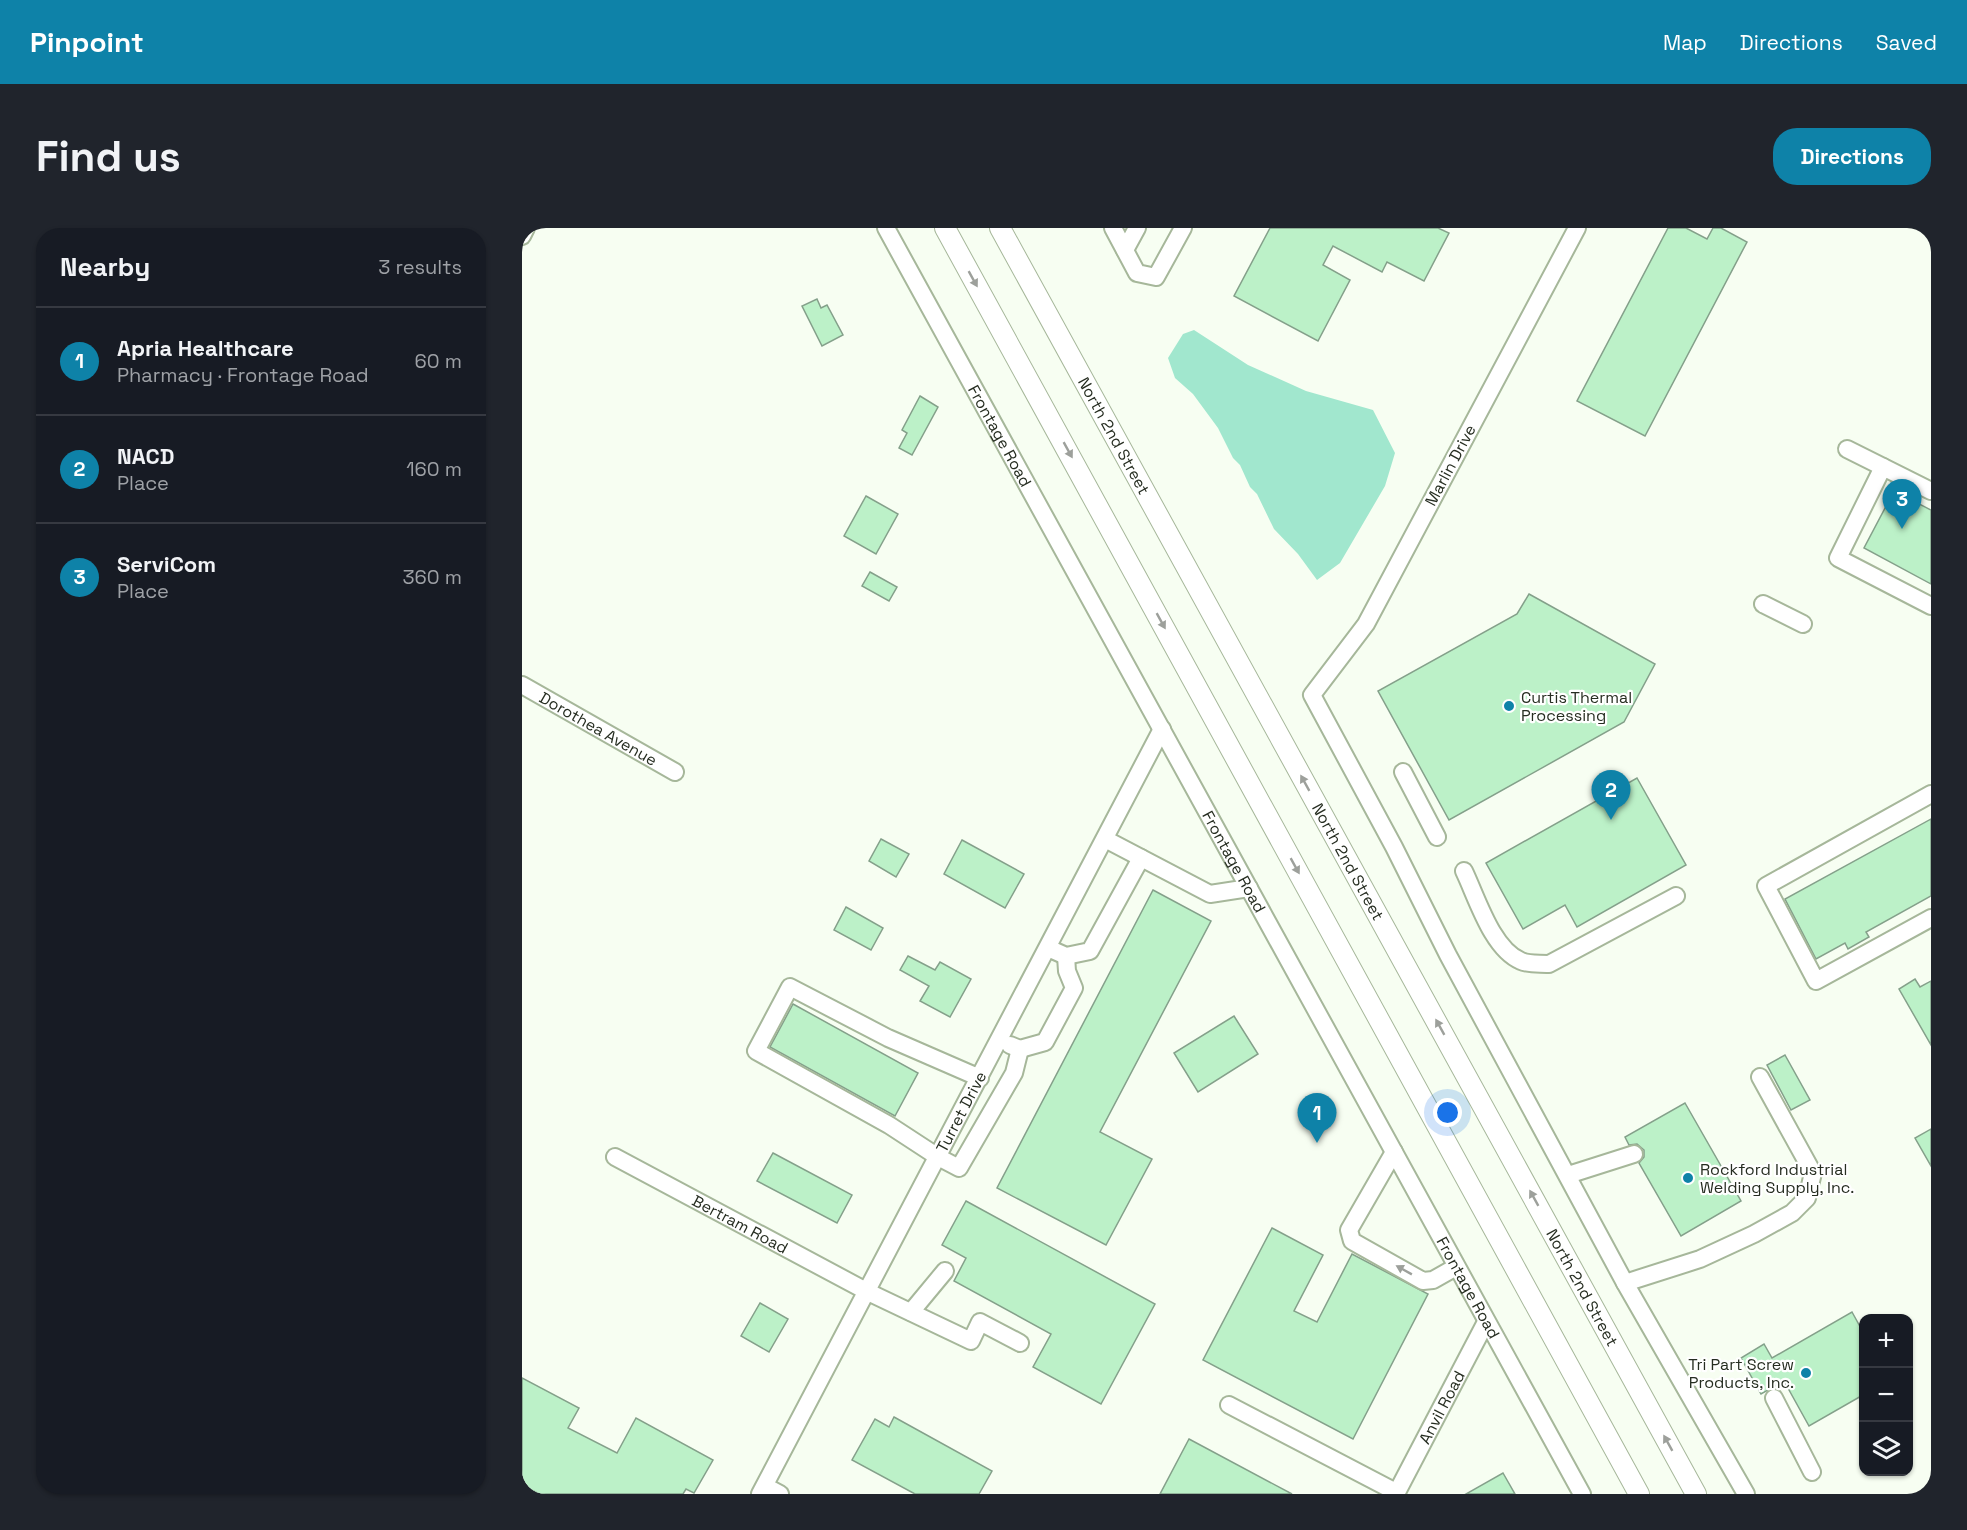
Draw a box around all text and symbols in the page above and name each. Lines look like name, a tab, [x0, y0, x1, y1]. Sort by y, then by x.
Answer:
text: Pinpoint	[30, 24, 144, 60]
text: Map	[1663, 29, 1707, 56]
text: Directions	[1740, 29, 1843, 56]
text: Saved	[1876, 29, 1937, 56]
button: Directions	[1773, 128, 1931, 185]
text: Find us	[36, 130, 181, 183]
text: Nearby	[60, 250, 150, 284]
text: 3 results	[378, 254, 462, 280]
one-way arrow	[968, 271, 978, 288]
text: Apria Healthcare	[117, 334, 294, 362]
text: 1	[75, 348, 84, 374]
text: 60 m	[415, 348, 462, 374]
text: Pharmacy · Frontage Road	[117, 362, 369, 388]
street label: North 2nd Street	[1073, 374, 1154, 498]
street label: Frontage Road	[963, 381, 1036, 491]
street label: Marlin Drive	[1420, 421, 1481, 510]
text: NACD	[117, 442, 174, 470]
one-way arrow	[1063, 442, 1073, 459]
text: 2	[74, 456, 85, 482]
text: 160 m	[406, 456, 462, 482]
text: Place	[117, 470, 169, 496]
pin: 3	[1882, 480, 1922, 529]
text: ServiCom	[117, 550, 216, 578]
text: 3	[73, 564, 86, 590]
text: 360 m	[403, 564, 462, 590]
text: Place	[117, 578, 169, 604]
one-way arrow	[1156, 613, 1167, 629]
street label: Dorothea Avenue	[536, 687, 661, 771]
place label: Curtis Thermal Processing	[1521, 687, 1632, 726]
marker: Curtis Thermal Processing	[1502, 699, 1516, 713]
pin: 2	[1592, 770, 1630, 820]
one-way arrow	[1300, 774, 1310, 791]
street label: North 2nd Street	[1307, 799, 1389, 924]
street label: Frontage Road	[1197, 807, 1270, 917]
one-way arrow	[1290, 857, 1300, 874]
one-way arrow	[1435, 1019, 1445, 1036]
street label: Turret Drive	[931, 1068, 991, 1156]
pin: 1	[1298, 1094, 1336, 1143]
your location	[1433, 1098, 1462, 1127]
place label: Rockford Industrial Welding Supply, Inc.	[1700, 1159, 1854, 1198]
marker: Rockford Industrial Welding Supply, Inc.	[1681, 1171, 1695, 1185]
one-way arrow	[1529, 1189, 1539, 1206]
street label: Bertram Road	[689, 1190, 792, 1258]
street label: North 2nd Street	[1541, 1225, 1623, 1350]
street label: Frontage Road	[1431, 1233, 1505, 1342]
one-way arrow	[1395, 1265, 1412, 1275]
map controls	[1859, 1314, 1913, 1476]
button: +	[1859, 1314, 1913, 1368]
place label: Tri Part Screw Products, Inc.	[1688, 1354, 1794, 1393]
marker: Tri Part Screw Products, Inc.	[1799, 1366, 1813, 1380]
street label: Anvil Road	[1414, 1367, 1470, 1448]
button: −	[1859, 1368, 1913, 1422]
button: layers	[1859, 1422, 1913, 1476]
one-way arrow	[1663, 1434, 1673, 1451]

